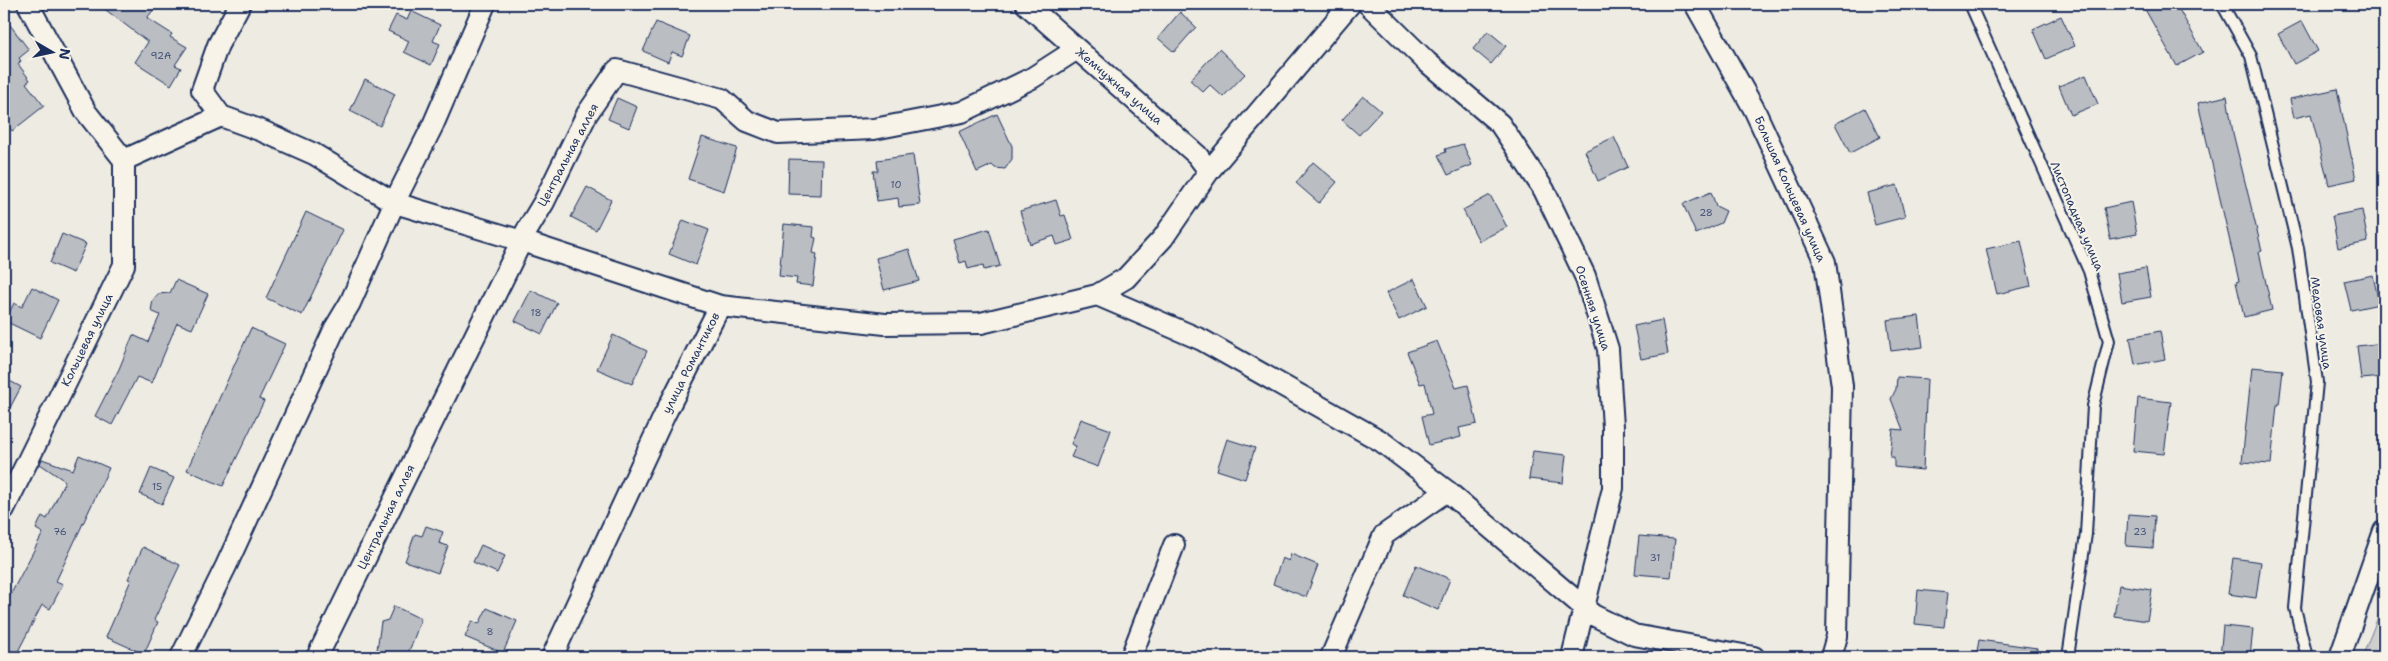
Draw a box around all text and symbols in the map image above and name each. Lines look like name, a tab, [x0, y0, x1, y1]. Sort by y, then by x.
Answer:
north arrow	[28, 28, 78, 78]
street label: Жемчужная улица	[1072, 44, 1166, 129]
text: N	[55, 47, 75, 61]
house number: 92А	[151, 49, 171, 62]
street label: Центральная аллея	[534, 101, 602, 209]
street label: Большая Кольцевая улица	[1750, 113, 1830, 265]
street label: Листопадная улица	[2047, 159, 2108, 274]
house number: 10	[891, 178, 901, 191]
house number: 28	[1699, 206, 1713, 219]
street label: Осенняя улица	[1572, 263, 1614, 353]
street label: Медовая улица	[2307, 276, 2335, 371]
street label: Кольцевая улица	[57, 290, 117, 389]
house number: 18	[530, 306, 542, 319]
street label: улица Романтиков	[659, 310, 723, 416]
street label: Центральная аллея	[354, 462, 418, 572]
house number: 15	[152, 480, 162, 493]
house number: 76	[53, 525, 67, 538]
house number: 23	[2133, 525, 2147, 538]
house number: 31	[1650, 551, 1660, 564]
house number: 8	[487, 625, 494, 638]

